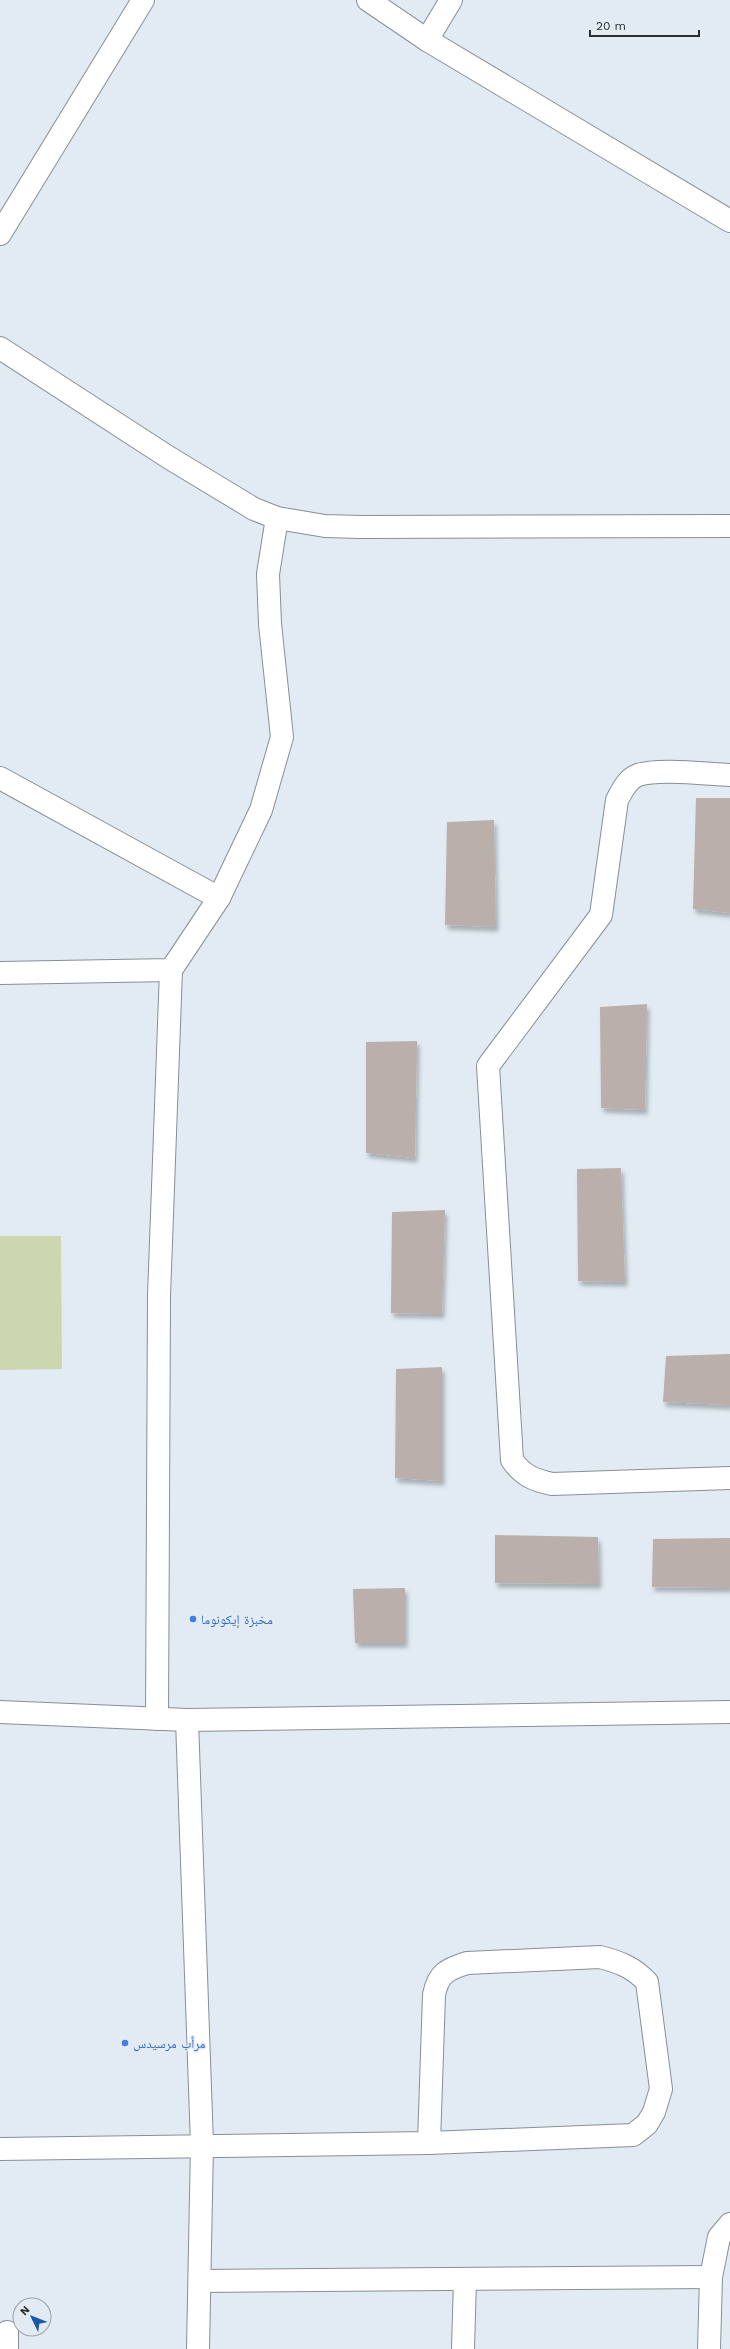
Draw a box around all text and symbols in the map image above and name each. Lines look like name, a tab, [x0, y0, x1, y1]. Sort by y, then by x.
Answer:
scale bar	[590, 12, 699, 38]
text: 20 m	[596, 19, 626, 33]
place label: مخبزة إيكونوما	[201, 1612, 273, 1628]
marker: مخبزة إيكونوما	[188, 1614, 198, 1624]
place label: مرأب مرسيدس	[133, 2036, 206, 2052]
marker: مرأب مرسيدس	[120, 2038, 130, 2048]
north arrow	[12, 2297, 52, 2337]
text: N	[18, 2303, 33, 2318]

